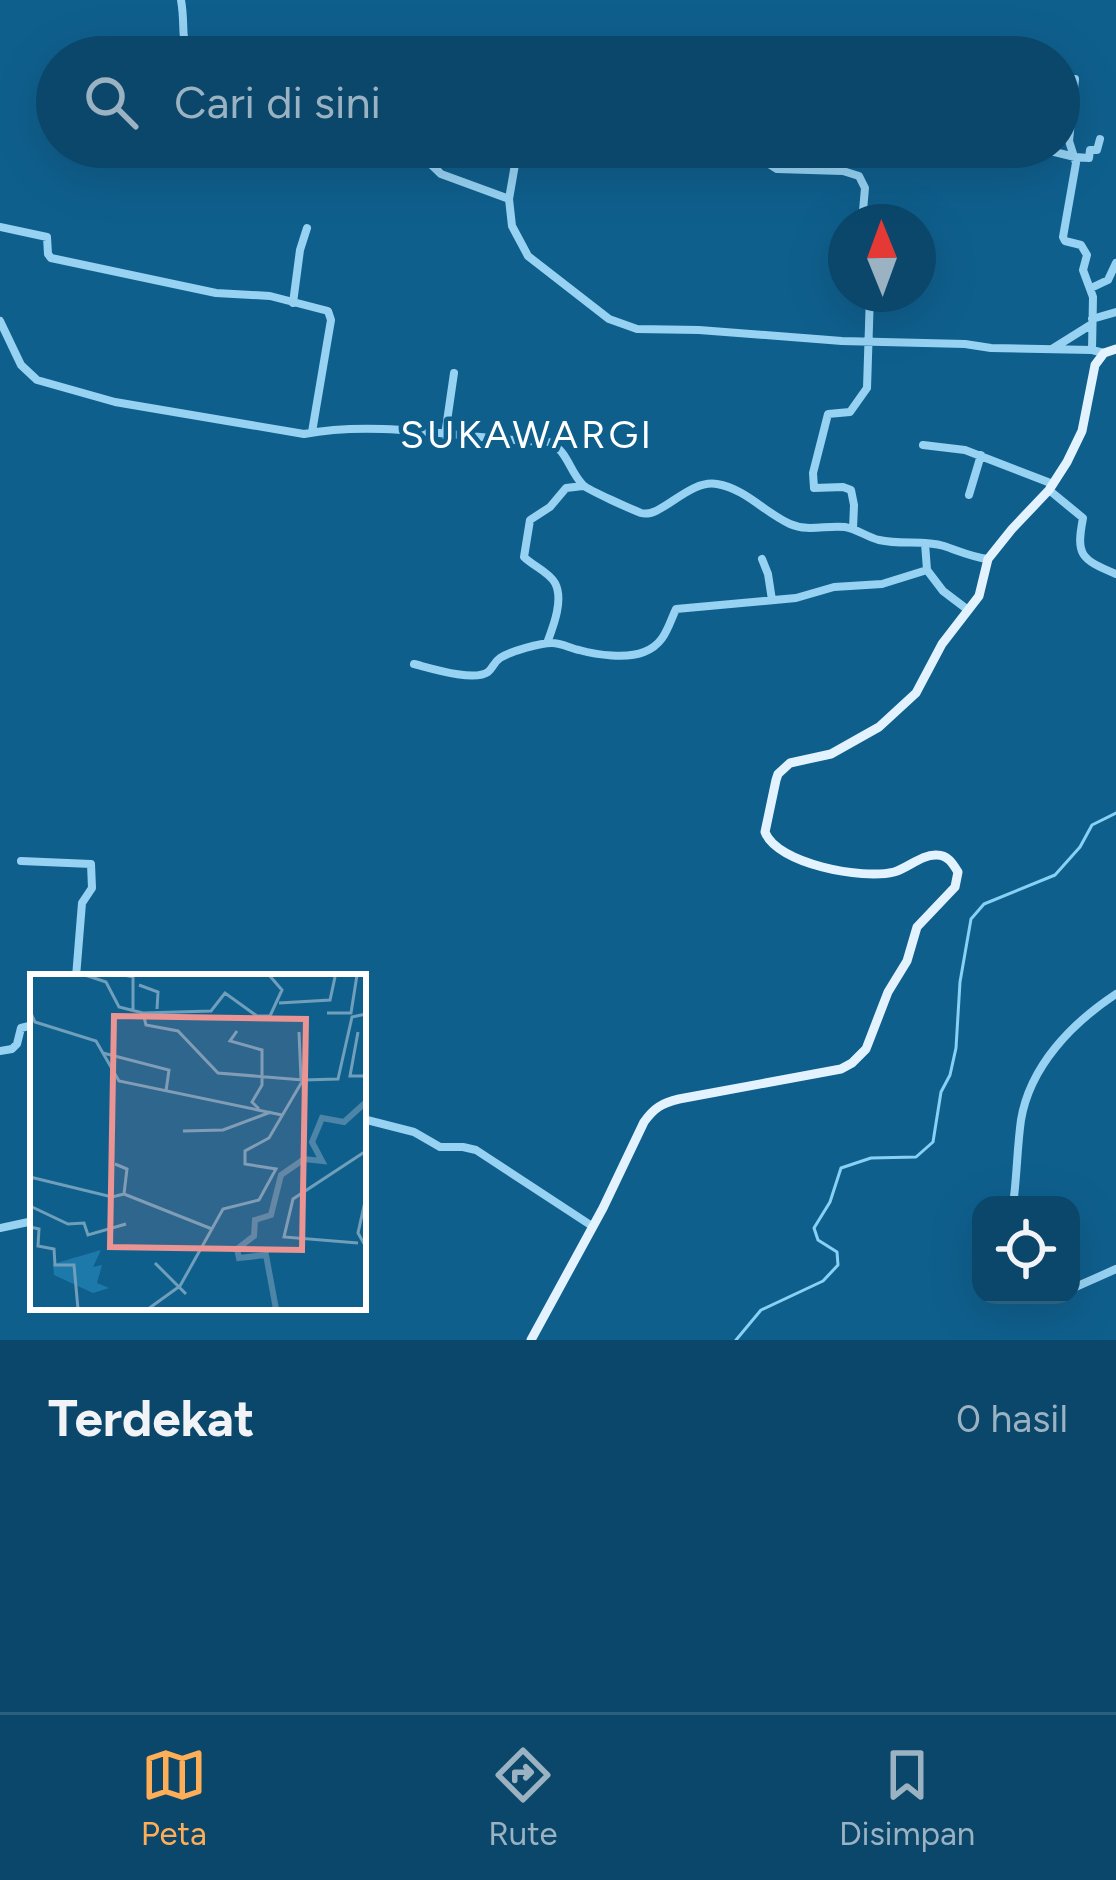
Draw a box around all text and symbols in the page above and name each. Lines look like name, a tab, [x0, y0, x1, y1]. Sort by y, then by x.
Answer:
search box	[36, 36, 1080, 168]
icon: search	[78, 69, 144, 135]
text: Cari di sini	[174, 75, 381, 129]
north arrow	[828, 204, 936, 312]
district label: SUKAWARGI	[400, 411, 654, 458]
inset map	[30, 974, 366, 1310]
map controls	[972, 1196, 1080, 1304]
button: locate	[972, 1196, 1080, 1304]
text: Terdekat	[48, 1388, 254, 1449]
text: 0 hasil	[956, 1395, 1068, 1442]
tab: Peta	[141, 1742, 207, 1853]
tab: Rute	[488, 1742, 558, 1853]
tab: Disimpan	[839, 1742, 975, 1853]

